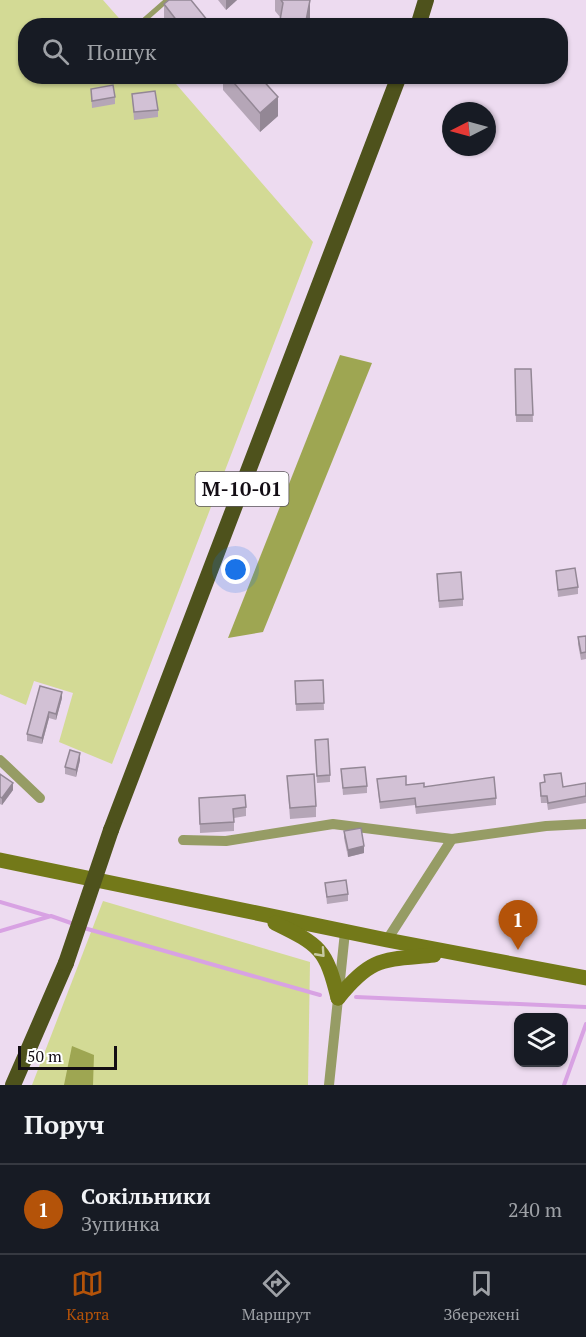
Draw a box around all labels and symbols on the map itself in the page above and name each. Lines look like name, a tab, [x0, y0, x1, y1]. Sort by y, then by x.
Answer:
north arrow	[442, 102, 496, 156]
road number: М-10-01	[196, 472, 288, 506]
your location	[221, 555, 250, 584]
pin: 1	[498, 900, 538, 950]
one-way arrow	[314, 946, 325, 957]
scale bar	[18, 1043, 117, 1070]

